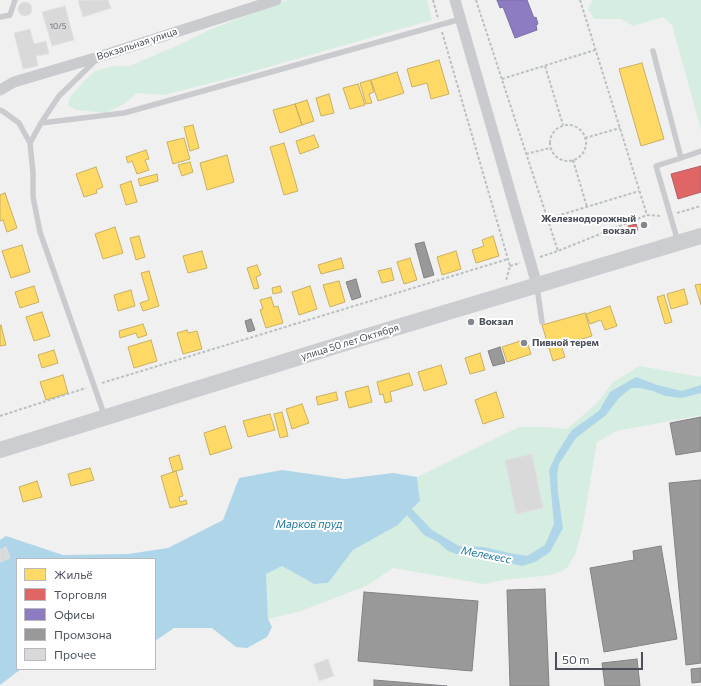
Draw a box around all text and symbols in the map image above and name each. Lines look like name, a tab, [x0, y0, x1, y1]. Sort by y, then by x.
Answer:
house number: 10/5	[50, 21, 66, 31]
street label: Вокзальная улица	[95, 25, 179, 63]
place label: Железнодорожный вокзал	[541, 213, 636, 236]
marker: Железнодорожный вокзал	[639, 220, 649, 230]
place label: Вокзал	[479, 316, 513, 328]
marker: Вокзал	[466, 317, 476, 327]
street label: улица 50 лет Октября	[300, 321, 400, 363]
place label: Пивной терем	[532, 337, 599, 349]
marker: Пивной терем	[519, 338, 529, 348]
water label: Марков пруд	[276, 517, 342, 531]
water label: Мелекесс	[460, 544, 512, 566]
legend	[16, 558, 156, 670]
text: Жильё	[54, 567, 93, 581]
text: Торговля	[54, 587, 107, 601]
text: Офисы	[54, 607, 95, 621]
text: Промзона	[54, 627, 112, 641]
scale bar	[557, 644, 645, 670]
text: Прочее	[54, 647, 96, 661]
text: 50 m	[562, 652, 590, 666]

